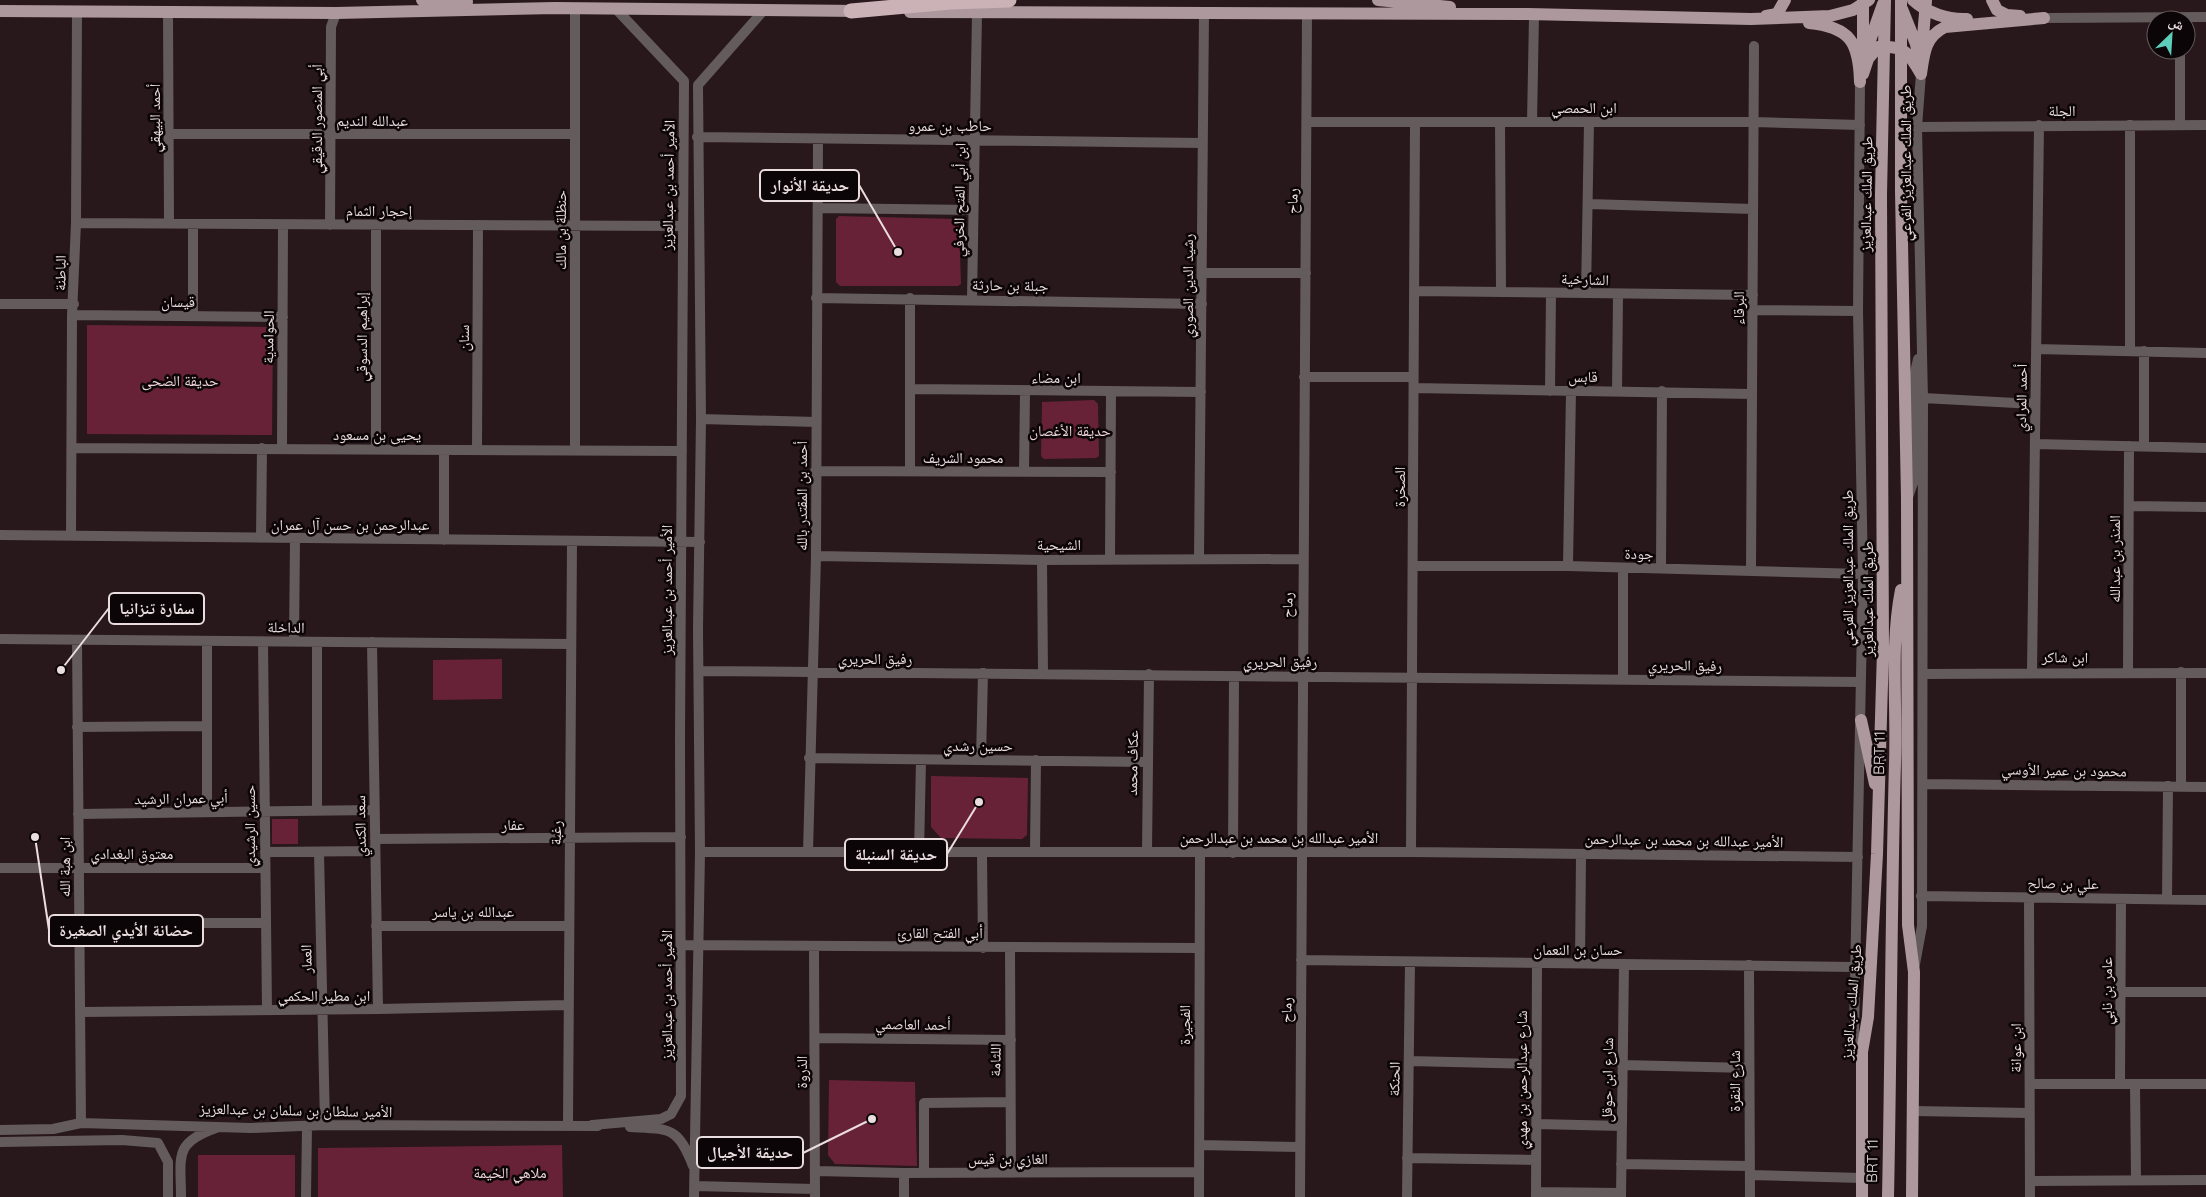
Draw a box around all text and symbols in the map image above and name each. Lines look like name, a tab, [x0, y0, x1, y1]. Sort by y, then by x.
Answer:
north arrow	[2146, 10, 2196, 60]
text: ش	[2166, 12, 2187, 35]
street label: أبي المنصور الدقيقي	[307, 64, 328, 174]
street label: أحمد البيهقي	[145, 83, 166, 152]
street label: طريق الملك عبدالعزيز الفرعي	[1896, 85, 1917, 241]
street label: ابن الحمصي	[1551, 98, 1617, 119]
street label: الجلة	[2048, 101, 2076, 120]
street label: عبدالله النديم	[336, 111, 408, 131]
street label: حاطب بن عمرو	[908, 116, 992, 136]
street label: الأمير أحمد بن عبدالعزيز	[657, 120, 680, 251]
street label: طريق الملك عبدالعزيز	[1855, 136, 1878, 253]
street label: ابن أبي الفتح الخرفي	[949, 143, 972, 257]
callout: حديقة الأنوار	[760, 170, 859, 201]
text: حديقة الأنوار	[770, 175, 849, 195]
street label: رماح	[1282, 188, 1303, 214]
street label: حنظلة بن مالك	[551, 190, 571, 270]
street label: إحجار الثمام	[346, 201, 413, 221]
street label: رشيد الدين الصوري	[1178, 233, 1199, 338]
street label: الباطنة	[50, 255, 70, 291]
street label: الشارخية	[1561, 269, 1609, 289]
street label: جبلة بن حارثة	[972, 275, 1049, 296]
street label: البرقاء	[1729, 291, 1748, 325]
street label: قيسان	[161, 292, 195, 312]
street label: إبراهيم الدسوقي	[352, 292, 373, 382]
street label: الحوامدية	[258, 310, 278, 364]
street label: سنان	[454, 324, 474, 351]
street label: أحمد المرادي	[2011, 363, 2034, 432]
street label: قابس	[1568, 367, 1598, 387]
street label: ابن مضاء	[1031, 368, 1081, 388]
park label: حديقة الضحى	[141, 371, 219, 391]
park label: حديقة الأغصان	[1029, 421, 1111, 441]
street label: يحيى بن مسعود	[333, 425, 421, 445]
street label: أحمد بن المقتدر بالله	[792, 441, 812, 551]
street label: محمود الشريف	[923, 448, 1003, 467]
street label: الصخرة	[1390, 467, 1409, 507]
street label: طريق الملك عبدالعزيز الفرعي	[1838, 490, 1859, 646]
street label: عبدالرحمن بن حسن آل عمران	[271, 515, 430, 535]
street label: المنذر بن عبدالله	[2105, 515, 2125, 603]
street label: الأمير أحمد بن عبدالعزيز	[657, 525, 677, 656]
street label: الشيحية	[1037, 535, 1081, 554]
street label: طريق الملك عبدالعزيز	[1858, 541, 1878, 658]
street label: جودة	[1625, 544, 1654, 563]
street label: رماح	[1277, 592, 1298, 618]
callout: سفارة تنزانيا	[109, 593, 204, 624]
text: سفارة تنزانيا	[119, 598, 195, 618]
street label: الداخلة	[267, 617, 305, 637]
street label: ابن شاكر	[2041, 647, 2088, 668]
street label: رفيق الحريري	[838, 649, 912, 670]
street label: رفيق الحريري	[1243, 652, 1317, 673]
street label: رفيق الحريري	[1648, 655, 1723, 678]
street label: عكاف محمد	[1122, 730, 1142, 796]
street label: BRT 11	[1869, 731, 1889, 775]
street label: حسين رشدي	[943, 736, 1013, 757]
street label: محمود بن عمير الأوسي	[2001, 759, 2127, 783]
street label: حسين الرشيدي	[240, 784, 261, 867]
street label: أبي عمران الرشيد	[134, 788, 228, 811]
street label: سعد الكندي	[350, 795, 373, 857]
street label: عفار	[501, 815, 525, 834]
street label: رغبة	[546, 821, 565, 845]
street label: الأمير عبدالله بن محمد بن عبدالرحمن	[1180, 828, 1378, 848]
street label: الأمير عبدالله بن محمد بن عبدالرحمن	[1584, 829, 1784, 852]
street label: ابن هبة الله	[55, 837, 75, 897]
callout: حديقة السنبلة	[845, 839, 947, 870]
street label: معتوق البغدادي	[91, 844, 174, 865]
text: حديقة السنبلة	[855, 844, 937, 864]
street label: علي بن صالح	[2027, 873, 2099, 896]
street label: عبدالله بن ياسر	[431, 902, 515, 922]
callout: حضانة الأيدي الصغيرة	[49, 915, 203, 946]
text: حضانة الأيدي الصغيرة	[59, 920, 193, 943]
street label: أبي الفتح القارئ	[897, 923, 983, 944]
street label: الأمير أحمد بن عبدالعزيز	[657, 930, 677, 1061]
street label: حسان بن النعمان	[1533, 940, 1623, 960]
street label: طريق الملك عبدالعزيز	[1836, 943, 1867, 1062]
street label: العمار	[296, 944, 316, 975]
street label: عامر بن نابي	[2097, 957, 2118, 1025]
street label: ابن مطير الحكمي	[278, 986, 370, 1007]
street label: رماح	[1276, 997, 1297, 1023]
street label: الفجيرة	[1175, 1005, 1194, 1045]
street label: شارع عبدالرحمن بن مهدي	[1512, 1010, 1533, 1150]
street label: أحمد العاصمي	[875, 1014, 951, 1037]
street label: ابن عوانة	[2006, 1023, 2026, 1073]
street label: شارع ابن حوقل	[1597, 1037, 1618, 1123]
street label: اللثامة	[985, 1043, 1005, 1077]
street label: شارع النقرة	[1725, 1050, 1745, 1112]
street label: الذروة	[792, 1056, 811, 1088]
street label: الحنكة	[1384, 1061, 1404, 1097]
street label: الأمير سلطان بن سلمان بن عبدالعزيز	[198, 1099, 393, 1122]
callout: حديقة الأجيال	[697, 1137, 803, 1168]
street label: BRT 11	[1862, 1139, 1882, 1183]
text: حديقة الأجيال	[707, 1142, 793, 1162]
street label: الغازي بن قيس	[968, 1149, 1048, 1170]
park label: ملاهي الخيمة	[473, 1163, 547, 1184]

